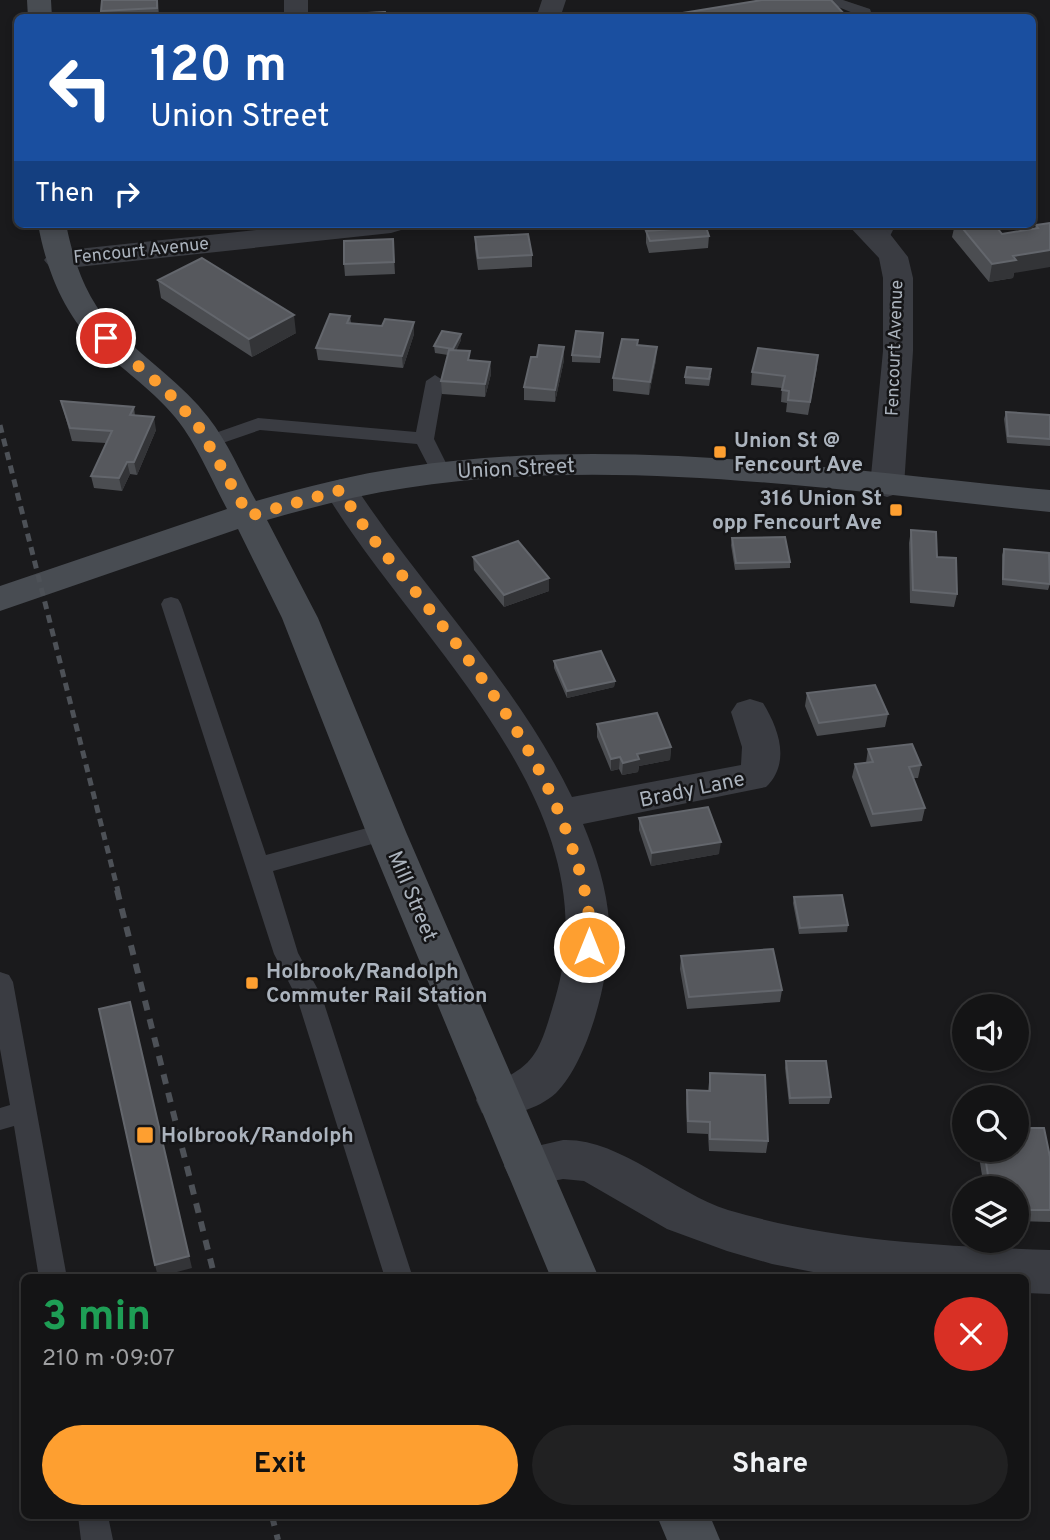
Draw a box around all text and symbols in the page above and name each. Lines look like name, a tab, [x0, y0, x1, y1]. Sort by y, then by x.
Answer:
text: 120 m	[150, 37, 287, 99]
icon: left	[35, 42, 126, 133]
text: Union Street	[150, 98, 330, 138]
icon: right	[108, 175, 146, 213]
text: Then	[35, 178, 94, 211]
street label: Fencourt Avenue	[72, 233, 210, 270]
street label: Fencourt Avenue	[882, 280, 909, 416]
pin	[76, 308, 136, 368]
icon: arrive	[87, 319, 125, 357]
place label: Union St @ Fencourt Ave	[734, 428, 863, 479]
marker: Union St @ Fencourt Ave	[712, 444, 728, 460]
street label: Union Street	[457, 453, 576, 486]
place label: 316 Union St opp Fencourt Ave	[712, 486, 882, 537]
marker: 316 Union St opp Fencourt Ave	[888, 502, 904, 518]
street label: Brady Lane	[637, 766, 748, 815]
street label: Mill Street	[380, 847, 443, 946]
position arrow	[552, 910, 626, 984]
place label: Holbrook/Randolph Commuter Rail Station	[266, 959, 487, 1010]
marker: Holbrook/Randolph Commuter Rail Station	[244, 975, 260, 991]
map controls	[952, 994, 1029, 1253]
button: sound	[952, 994, 1029, 1071]
button: search	[952, 1085, 1029, 1162]
place label: Holbrook/Randolph	[161, 1123, 354, 1150]
marker: Holbrook/Randolph	[135, 1125, 155, 1145]
button: layers	[952, 1176, 1029, 1253]
text: 3 min	[42, 1292, 151, 1345]
button: close	[934, 1297, 1008, 1371]
text: 210 m · 09:07	[42, 1345, 175, 1374]
button: Exit	[42, 1425, 518, 1505]
button: Share	[532, 1425, 1008, 1505]

